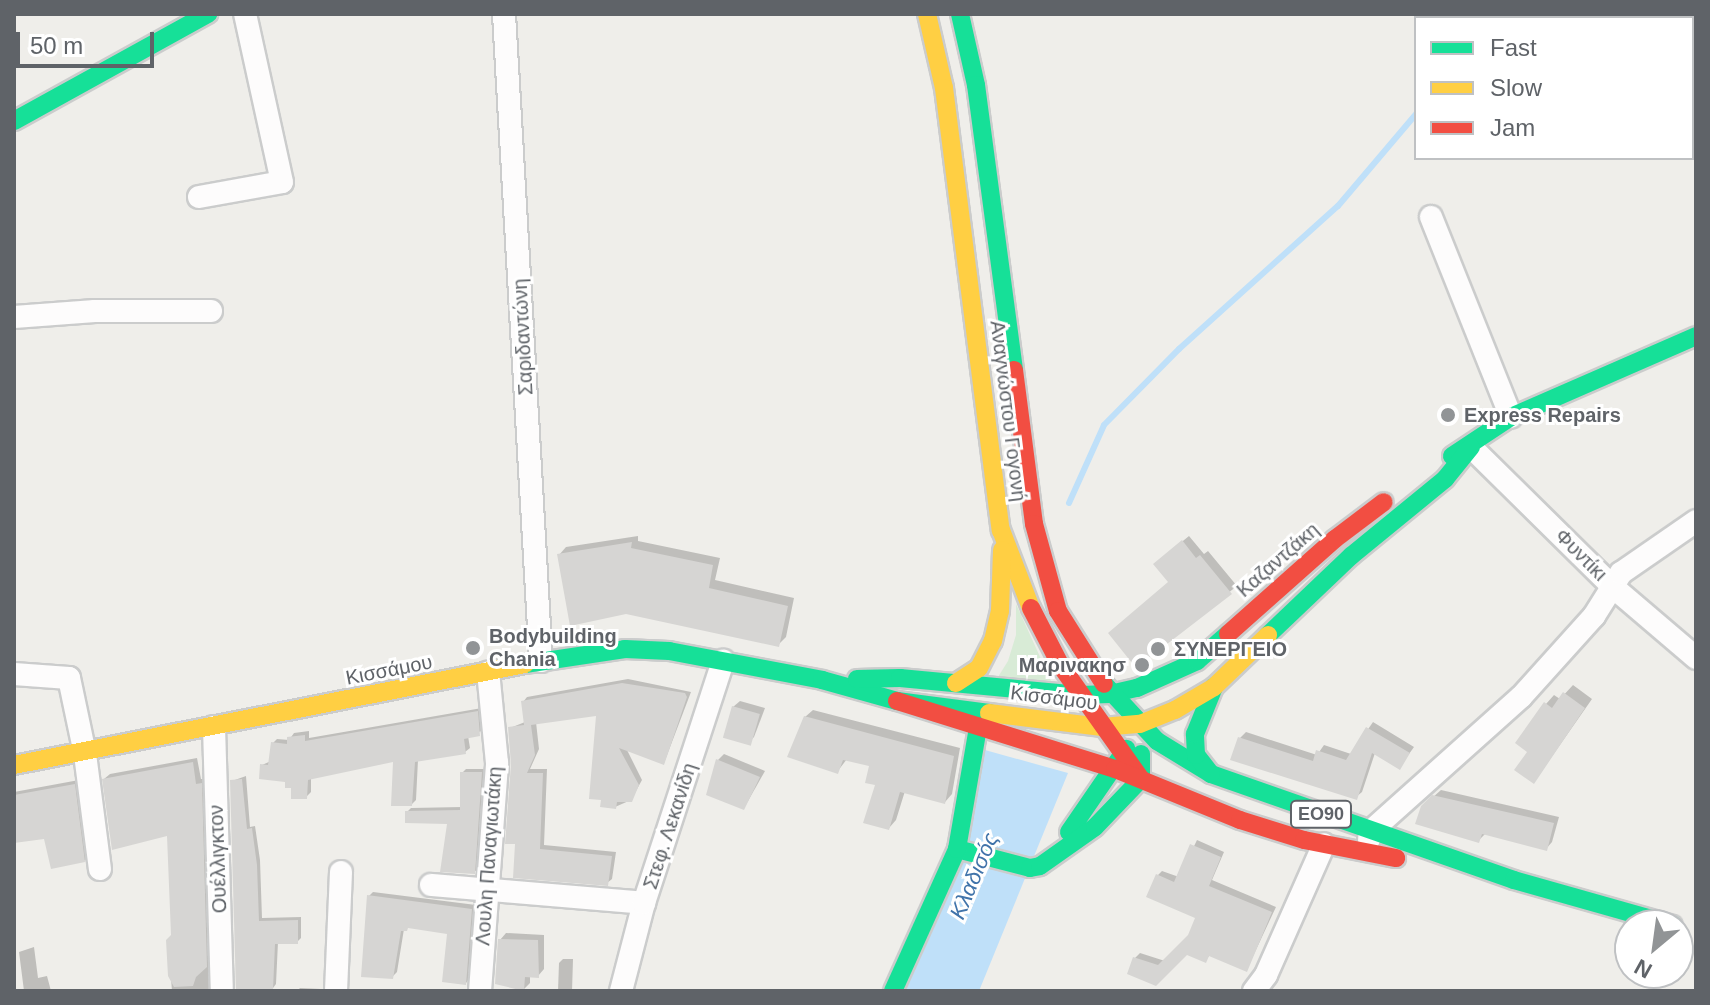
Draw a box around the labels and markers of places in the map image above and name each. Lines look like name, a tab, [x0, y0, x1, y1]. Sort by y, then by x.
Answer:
place label: Express Repairs	[1464, 403, 1621, 427]
marker: Express Repairs	[1439, 406, 1457, 424]
place label: Bodybuilding Chania	[489, 624, 617, 671]
place label: ΣΥΝΕΡΓΕΙΟ	[1174, 637, 1287, 661]
marker: Bodybuilding Chania	[464, 639, 482, 657]
marker: ΣΥΝΕΡΓΕΙΟ	[1149, 640, 1167, 658]
place label: Μαρινακησ	[1019, 653, 1126, 677]
marker: Μαρινακησ	[1133, 656, 1151, 674]

